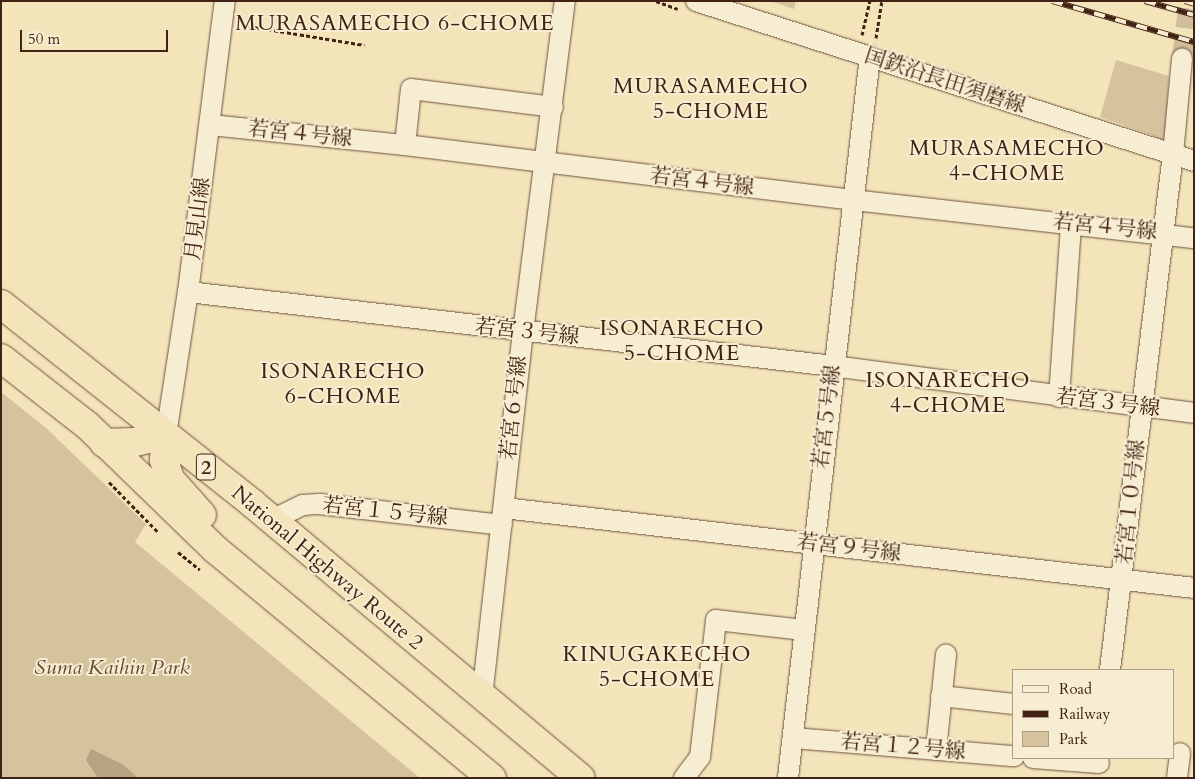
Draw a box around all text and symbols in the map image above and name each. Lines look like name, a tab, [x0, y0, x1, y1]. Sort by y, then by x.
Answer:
district label: MURASAMECHO 6-CHOME	[233, 11, 557, 37]
scale bar	[22, 20, 170, 52]
text: 50 m	[28, 29, 60, 49]
street label: 国鉄沿長田須磨線	[861, 43, 1029, 119]
district label: MURASAMECHO 5-CHOME	[612, 73, 810, 124]
street label: 若宮４号線	[246, 116, 354, 152]
district label: MURASAMECHO 4-CHOME	[908, 135, 1106, 186]
street label: 若宮４号線	[648, 163, 756, 201]
street label: 月見山線	[180, 176, 216, 262]
street label: 若宮４号線	[1051, 209, 1159, 245]
street label: 若宮３号線	[473, 314, 581, 350]
district label: ISONARECHO 5-CHOME	[598, 315, 766, 366]
street label: 若宮６号線	[496, 354, 532, 462]
district label: ISONARECHO 6-CHOME	[259, 358, 427, 410]
street label: 若宮５号線	[808, 363, 846, 471]
district label: ISONARECHO 4-CHOME	[864, 367, 1032, 418]
street label: 若宮３号線	[1054, 384, 1162, 422]
street label: 若宮１０号線	[1112, 438, 1150, 566]
road number: 2	[195, 450, 217, 484]
street label: National Highway Route 2	[226, 480, 428, 656]
street label: 若宮１５号線	[321, 493, 449, 531]
street label: 若宮９号線	[795, 529, 903, 567]
district label: KINUGAKECHO 5-CHOME	[561, 641, 753, 692]
park label: Suma Kaihin Park	[34, 655, 190, 681]
legend	[1012, 669, 1175, 759]
text: Road	[1059, 679, 1092, 699]
text: Railway	[1059, 704, 1110, 724]
street label: 若宮１２号線	[839, 729, 967, 765]
text: Park	[1059, 729, 1088, 749]

